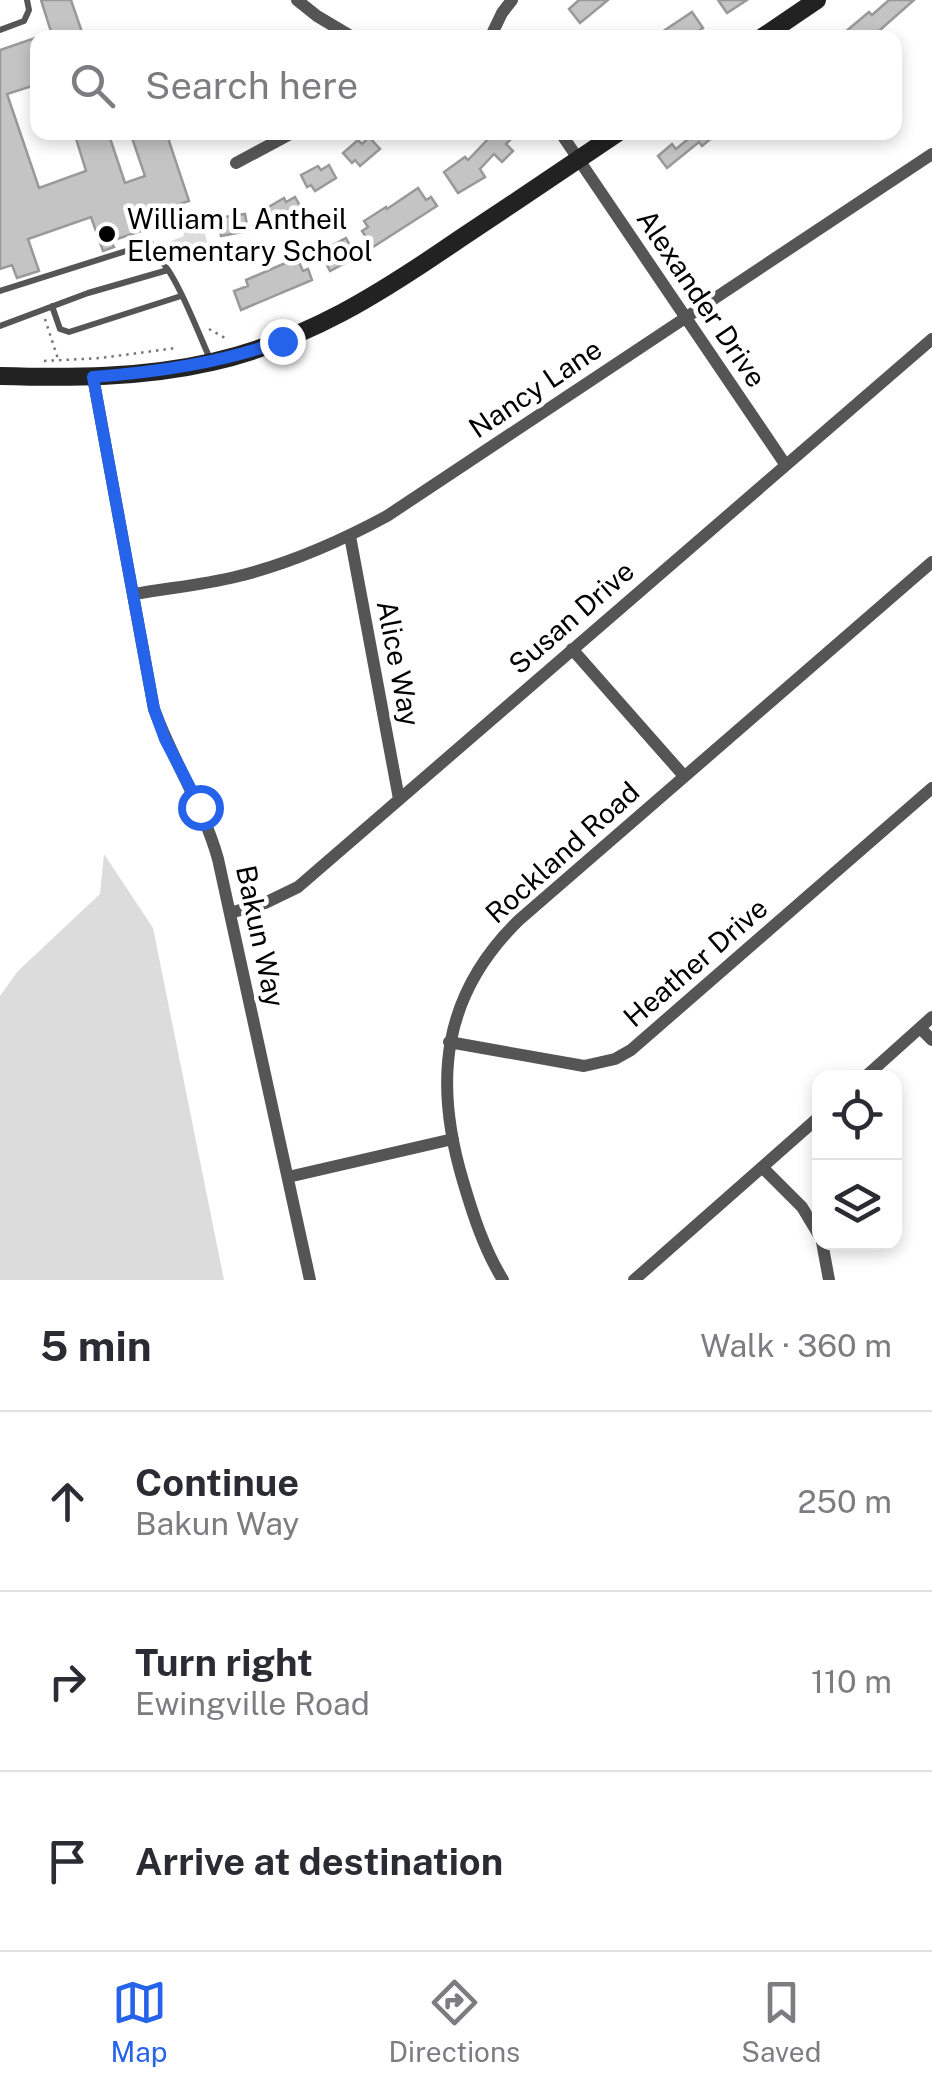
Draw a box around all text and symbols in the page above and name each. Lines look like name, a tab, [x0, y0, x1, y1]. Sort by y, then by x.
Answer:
search box	[30, 30, 902, 140]
icon: search	[65, 58, 120, 113]
text: Search here	[145, 63, 358, 108]
place label: William L Antheil Elementary School	[127, 202, 373, 267]
street label: Alexander Drive	[631, 203, 773, 393]
marker: William L Antheil Elementary School	[96, 223, 118, 245]
route end	[260, 319, 306, 365]
street label: Nancy Lane	[463, 332, 607, 444]
street label: Susan Drive	[502, 554, 640, 680]
street label: Alice Way	[371, 597, 427, 729]
street label: Rockland Road	[479, 775, 645, 929]
route start	[178, 785, 224, 831]
street label: Bakun Way	[230, 862, 292, 1010]
street label: Heather Drive	[616, 891, 774, 1033]
map controls	[812, 1070, 902, 1250]
button: locate	[812, 1070, 902, 1160]
button: layers	[812, 1160, 902, 1250]
text: 5 min	[40, 1321, 152, 1370]
text: Walk · 360 m	[700, 1327, 892, 1364]
text: Continue	[135, 1460, 299, 1505]
icon: ahead	[40, 1474, 95, 1529]
text: 250 m	[797, 1483, 892, 1520]
text: Bakun Way	[135, 1505, 299, 1542]
text: Turn right	[135, 1640, 313, 1685]
icon: right	[40, 1654, 95, 1709]
text: 110 m	[811, 1663, 892, 1700]
text: Ewingville Road	[135, 1685, 370, 1722]
icon: arrive	[40, 1834, 95, 1889]
text: Arrive at destination	[135, 1839, 503, 1884]
tab: Map	[111, 1975, 167, 2068]
tab: Directions	[389, 1975, 520, 2068]
tab: Saved	[741, 1975, 821, 2068]

